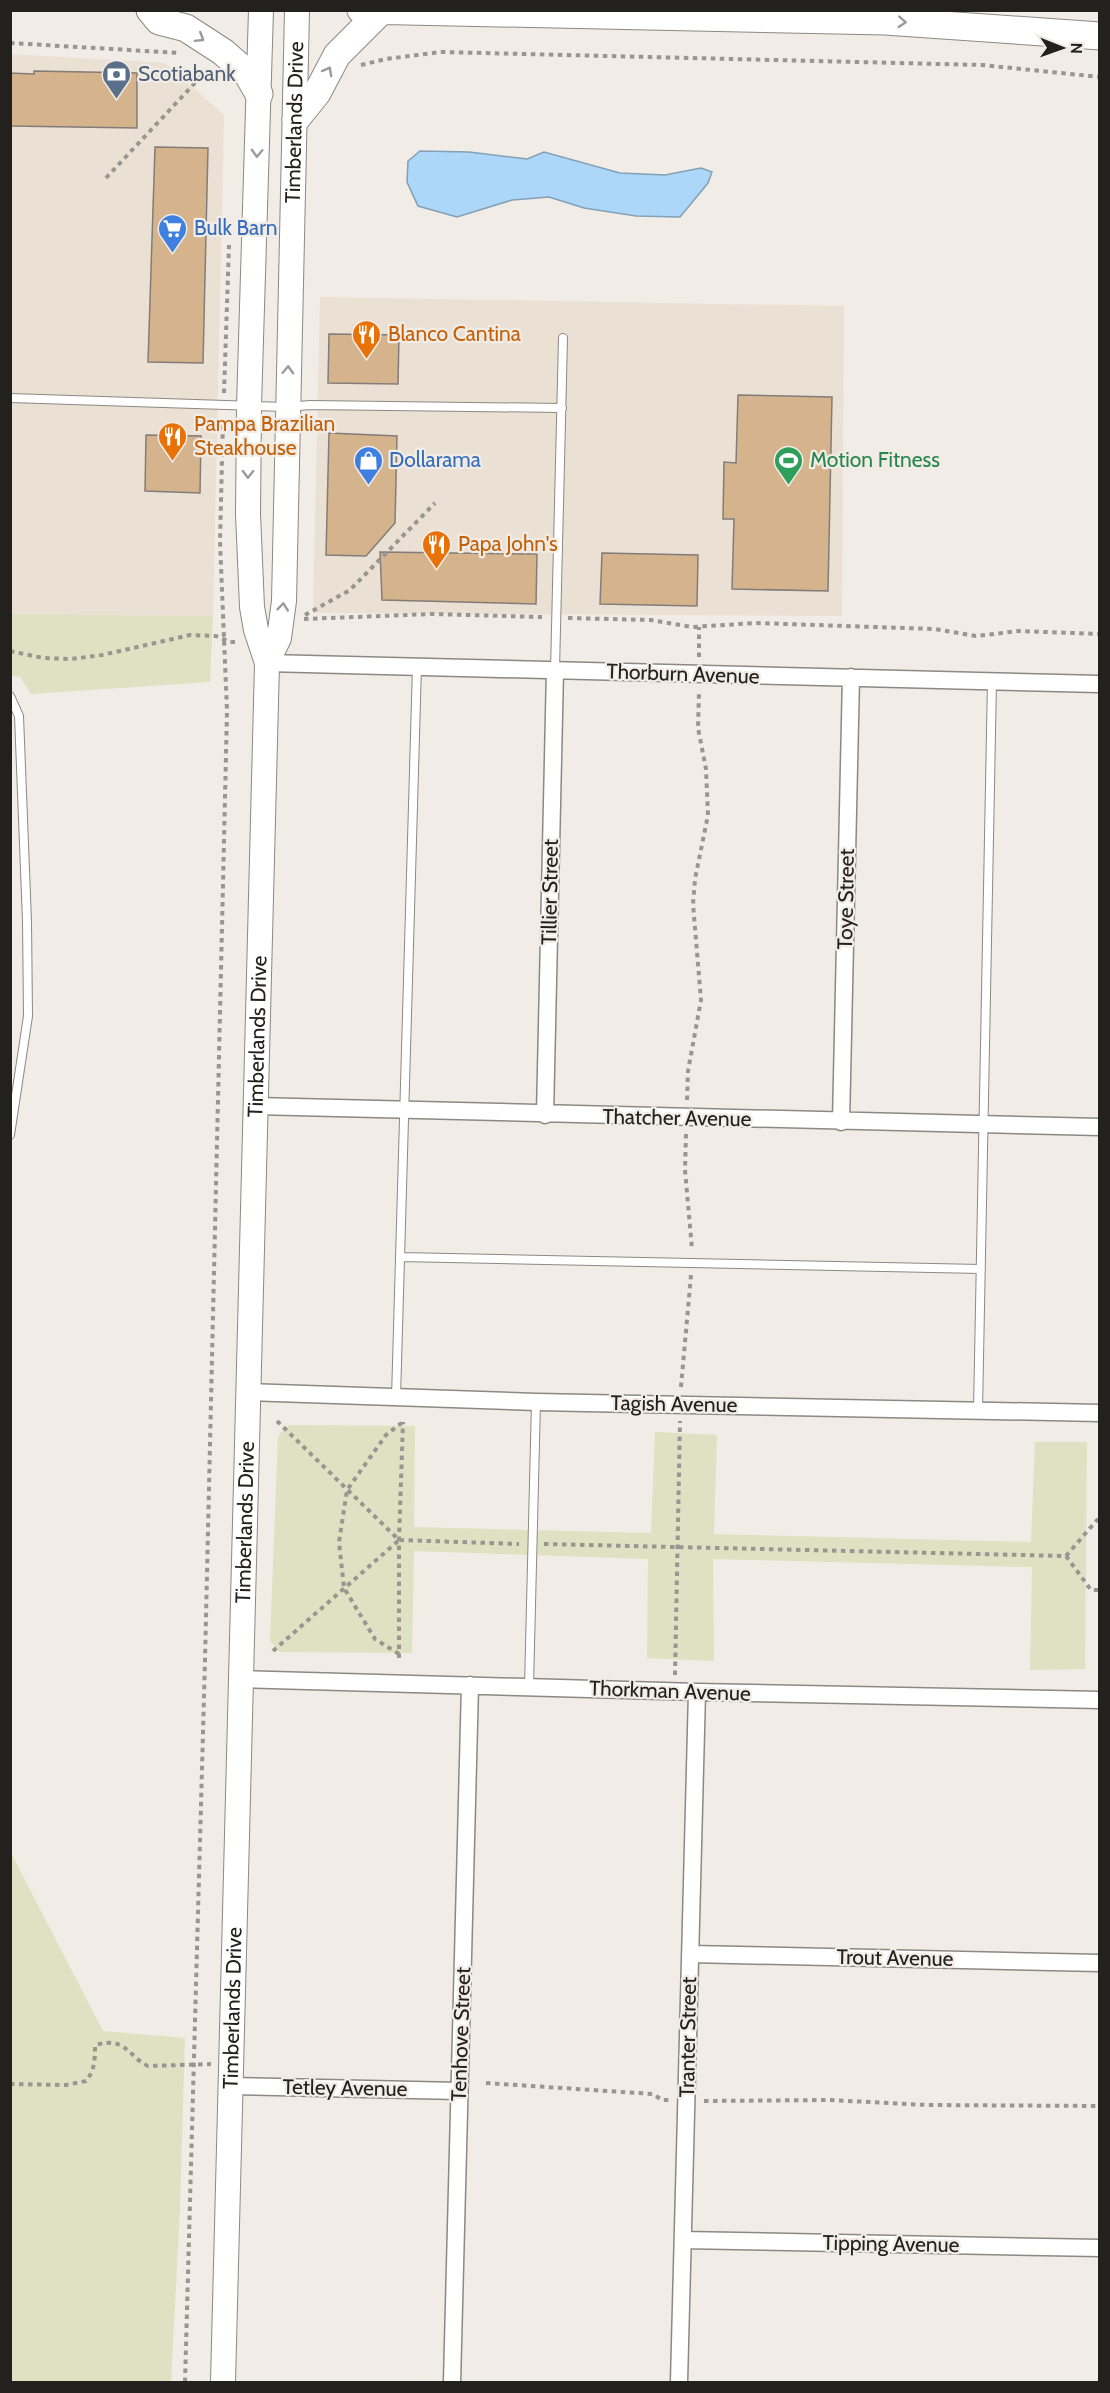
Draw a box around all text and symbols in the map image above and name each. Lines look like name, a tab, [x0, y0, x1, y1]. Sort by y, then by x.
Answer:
one-way arrow	[898, 15, 907, 28]
north arrow	[1032, 18, 1092, 78]
one-way arrow	[194, 30, 204, 42]
street label: Timberlands Drive	[280, 41, 308, 203]
text: N	[1067, 42, 1086, 54]
bank icon: Scotiabank	[101, 58, 133, 100]
place label: Scotiabank	[138, 61, 236, 86]
one-way arrow	[321, 67, 332, 77]
one-way arrow	[250, 148, 263, 157]
supermarket icon: Bulk Barn	[157, 212, 189, 254]
place label: Bulk Barn	[194, 215, 278, 240]
restaurant icon: Blanco Cantina	[351, 318, 383, 360]
place label: Blanco Cantina	[388, 321, 521, 346]
one-way arrow	[282, 366, 295, 375]
place label: Pampa Brazilian Steakhouse	[194, 411, 335, 460]
restaurant icon: Pampa Brazilian Steakhouse	[157, 420, 189, 462]
shop icon: Dollarama	[352, 444, 384, 486]
sports icon: Motion Fitness	[773, 444, 805, 486]
place label: Dollarama	[389, 447, 481, 472]
place label: Motion Fitness	[810, 447, 940, 472]
one-way arrow	[242, 469, 254, 478]
restaurant icon: Papa John's	[421, 528, 453, 570]
place label: Papa John's	[458, 531, 558, 556]
one-way arrow	[276, 603, 289, 612]
street label: Thorburn Avenue	[606, 658, 760, 689]
street label: Tillier Street	[536, 839, 563, 945]
street label: Toye Street	[832, 848, 859, 950]
street label: Timberlands Drive	[242, 955, 272, 1118]
street label: Thatcher Avenue	[602, 1104, 752, 1131]
street label: Tagish Avenue	[610, 1390, 738, 1417]
street label: Timberlands Drive	[230, 1441, 259, 1604]
street label: Thorkman Avenue	[589, 1675, 751, 1706]
street label: Timberlands Drive	[218, 1927, 247, 2089]
street label: Trout Avenue	[836, 1944, 954, 1971]
street label: Tenhove Street	[446, 1966, 475, 2102]
street label: Tranter Street	[674, 1977, 701, 2097]
street label: Tetley Avenue	[282, 2074, 408, 2101]
street label: Tipping Avenue	[822, 2230, 960, 2257]

